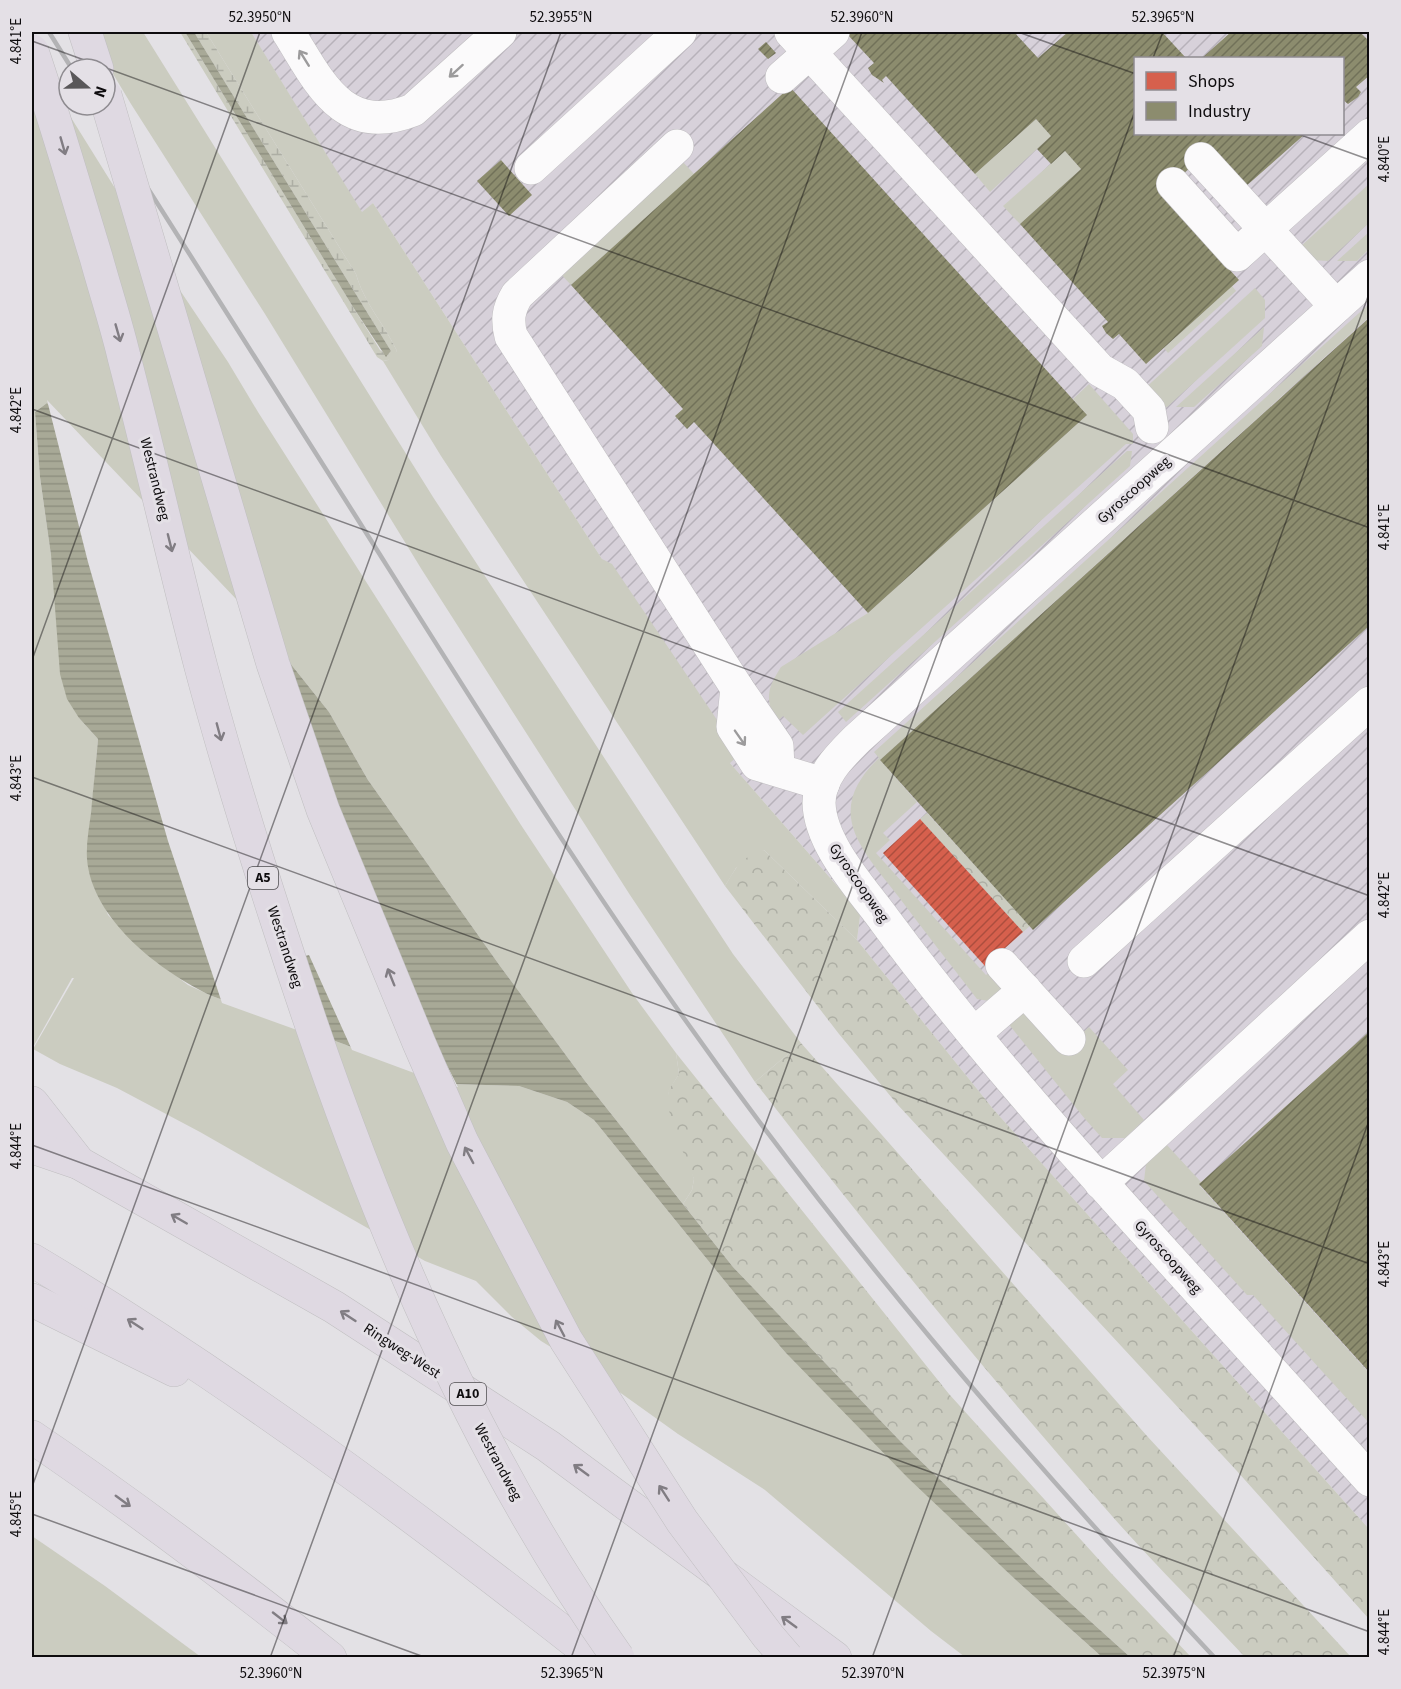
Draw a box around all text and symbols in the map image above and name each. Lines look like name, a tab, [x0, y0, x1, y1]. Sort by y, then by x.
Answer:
text: 52.3950°N	[228, 7, 292, 28]
text: 52.3955°N	[529, 7, 593, 28]
text: 52.3960°N	[830, 7, 894, 28]
text: 52.3965°N	[1131, 7, 1195, 28]
text: 4.841°E	[6, 18, 27, 64]
one-way arrow	[297, 49, 310, 66]
north arrow	[57, 57, 117, 117]
legend	[1134, 57, 1344, 135]
one-way arrow	[449, 64, 464, 78]
text: Shops	[1188, 69, 1235, 94]
text: N	[88, 83, 112, 101]
text: Industry	[1188, 99, 1251, 124]
one-way arrow	[58, 136, 69, 155]
text: 4.840°E	[1374, 136, 1395, 182]
one-way arrow	[113, 323, 124, 342]
text: 4.842°E	[6, 387, 27, 433]
street label: Westrandweg	[135, 435, 176, 523]
street label: Gyroscoopweg	[1093, 451, 1176, 529]
text: 4.841°E	[1374, 504, 1395, 550]
one-way arrow	[165, 533, 177, 552]
one-way arrow	[213, 722, 225, 741]
one-way arrow	[734, 729, 746, 745]
text: 4.843°E	[6, 755, 27, 801]
street label: Gyroscoopweg	[824, 839, 894, 927]
road number: A5	[248, 867, 278, 889]
text: 4.842°E	[1374, 872, 1395, 918]
street label: Westrandweg	[262, 903, 308, 991]
one-way arrow	[385, 968, 396, 987]
text: 4.844°E	[6, 1123, 27, 1169]
one-way arrow	[463, 1147, 474, 1165]
one-way arrow	[170, 1213, 187, 1225]
street label: Gyroscoopweg	[1129, 1216, 1207, 1299]
text: 4.843°E	[1374, 1241, 1395, 1287]
one-way arrow	[340, 1310, 357, 1322]
one-way arrow	[127, 1317, 144, 1329]
street label: Ringweg-West	[359, 1318, 445, 1384]
one-way arrow	[554, 1320, 566, 1337]
road number: A10	[450, 1383, 486, 1405]
street label: Westrandweg	[469, 1420, 527, 1505]
one-way arrow	[573, 1463, 589, 1476]
one-way arrow	[658, 1485, 670, 1502]
text: 4.845°E	[6, 1491, 27, 1537]
one-way arrow	[115, 1495, 131, 1508]
text: 4.844°E	[1374, 1609, 1395, 1655]
one-way arrow	[271, 1612, 287, 1625]
one-way arrow	[782, 1616, 798, 1628]
text: 52.3960°N	[239, 1663, 303, 1684]
text: 52.3965°N	[540, 1663, 604, 1684]
text: 52.3970°N	[841, 1663, 905, 1684]
text: 52.3975°N	[1142, 1663, 1206, 1684]

